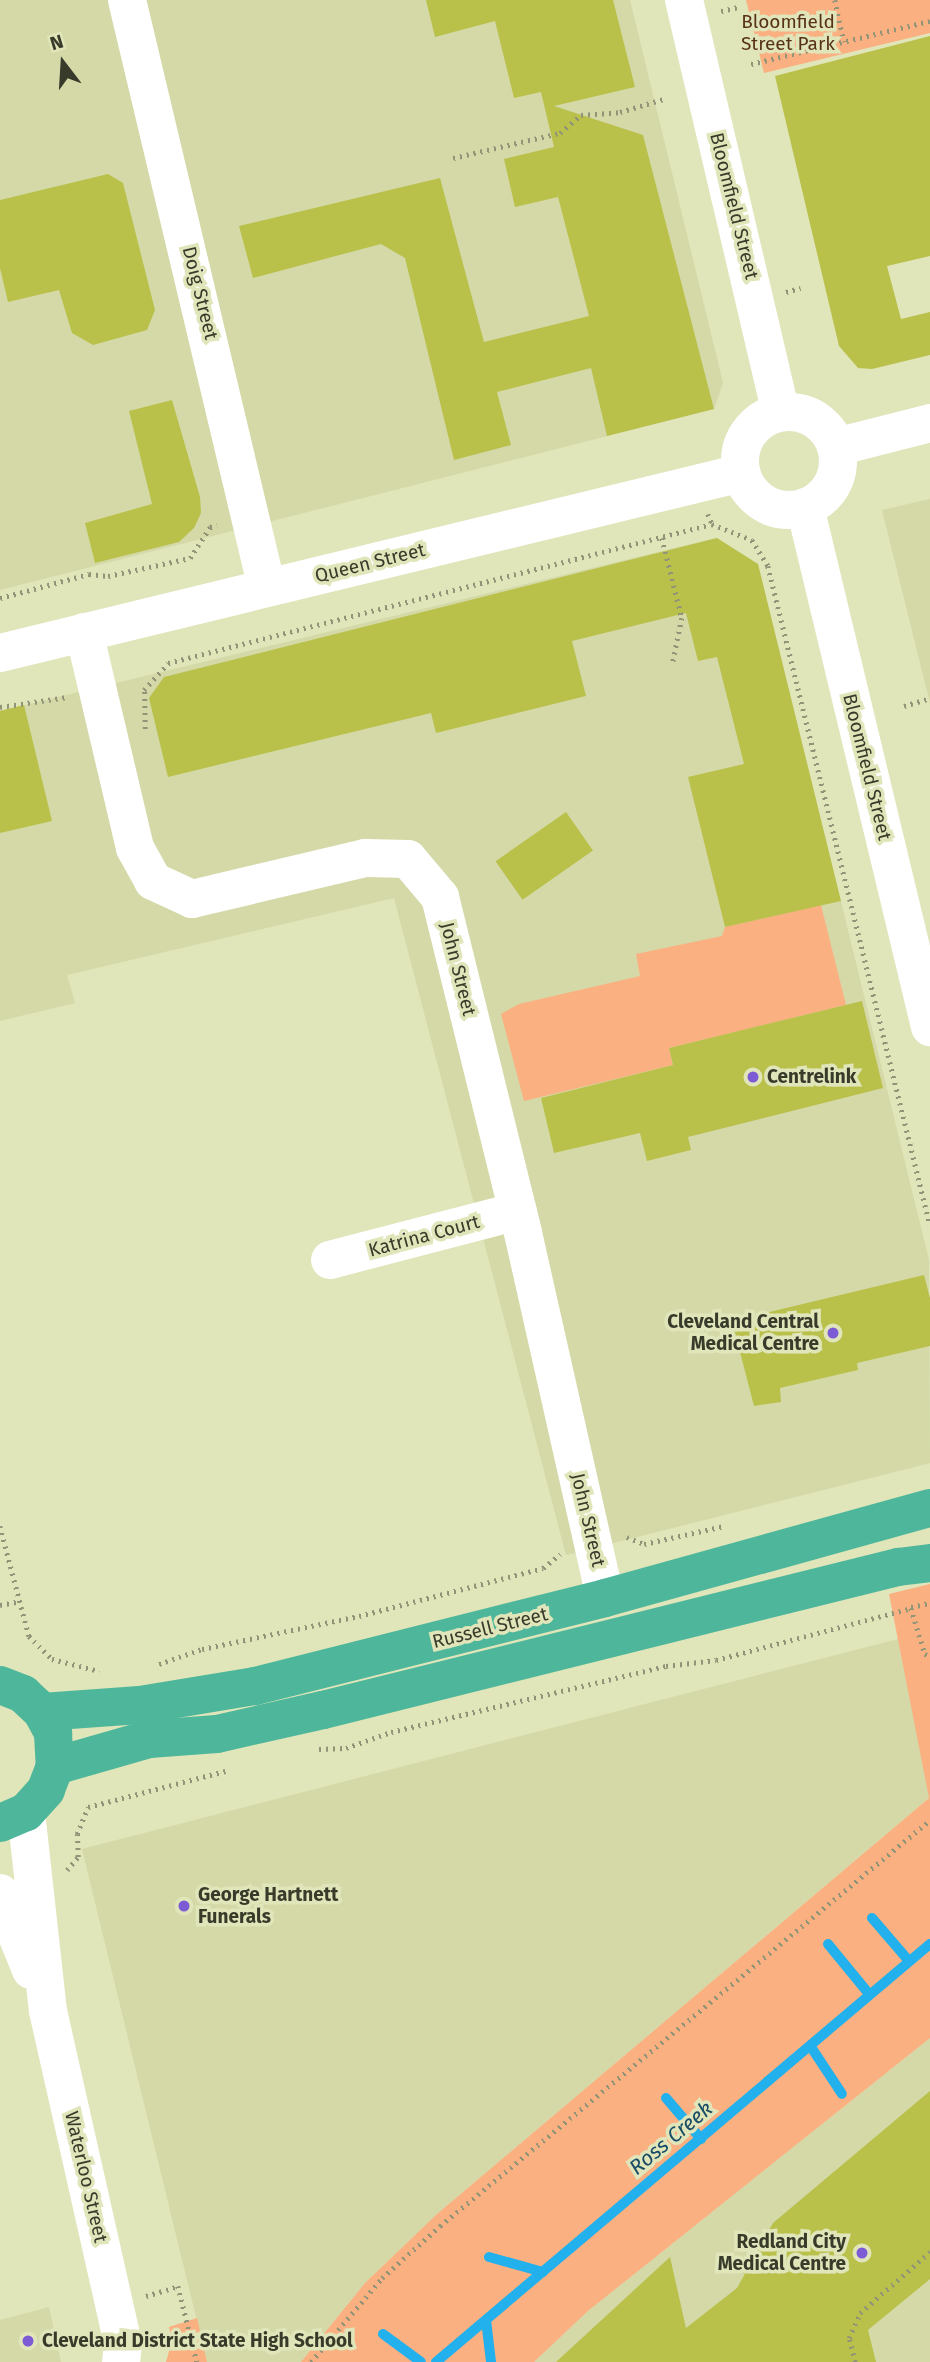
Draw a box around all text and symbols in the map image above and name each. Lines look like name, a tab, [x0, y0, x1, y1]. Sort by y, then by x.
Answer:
park label: Bloomfield Street Park	[741, 11, 835, 55]
north arrow	[28, 28, 98, 98]
text: N	[47, 30, 66, 55]
street label: Bloomfield Street	[705, 130, 763, 282]
street label: Doig Street	[177, 244, 223, 342]
street label: Queen Street	[313, 538, 427, 588]
street label: Bloomfield Street	[838, 691, 896, 843]
street label: John Street	[435, 920, 481, 1018]
place label: Centrelink	[767, 1066, 856, 1088]
marker: Centrelink	[745, 1069, 761, 1085]
street label: Katrina Court	[366, 1210, 482, 1262]
place label: Cleveland Central Medical Centre	[667, 1311, 819, 1355]
marker: Cleveland Central Medical Centre	[825, 1325, 841, 1341]
street label: John Street	[566, 1471, 610, 1569]
street label: Russell Street	[430, 1603, 550, 1653]
place label: George Hartnett Funerals	[198, 1884, 338, 1928]
marker: George Hartnett Funerals	[176, 1898, 192, 1914]
water label: Ross Creek	[624, 2096, 718, 2180]
street label: Waterloo Street	[60, 2109, 112, 2245]
place label: Redland City Medical Centre	[718, 2231, 846, 2275]
marker: Redland City Medical Centre	[852, 2243, 872, 2263]
place label: Cleveland District State High School	[42, 2330, 353, 2352]
marker: Cleveland District State High School	[20, 2333, 36, 2349]

